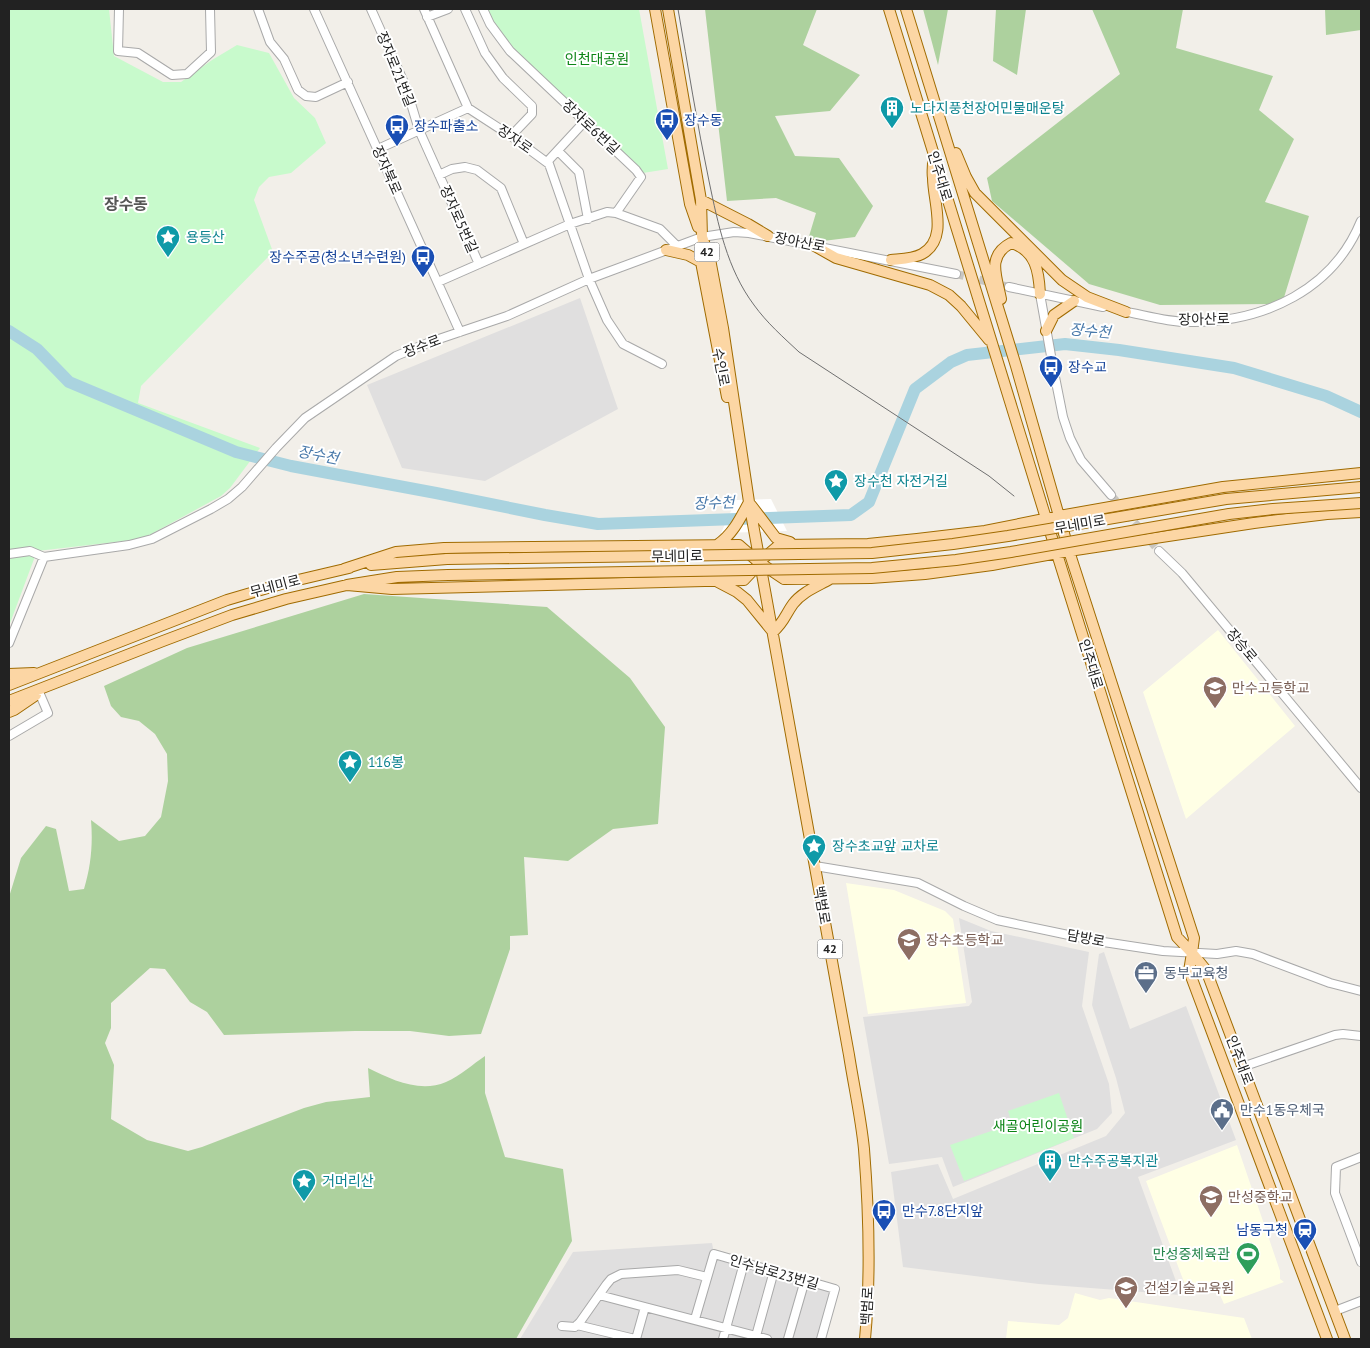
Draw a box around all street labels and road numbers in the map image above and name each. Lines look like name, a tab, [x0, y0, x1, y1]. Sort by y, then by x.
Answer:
street label: 장자로21번길	[373, 29, 419, 109]
street label: 장자로6번길	[559, 96, 623, 158]
street label: 장자로	[494, 121, 536, 158]
street label: 장자북로	[368, 143, 406, 197]
street label: 인주대로	[924, 149, 956, 203]
street label: 장자로5번길	[436, 182, 482, 256]
street label: 장아산로	[773, 228, 827, 256]
road number: 42	[694, 242, 720, 262]
street label: 장아산로	[1178, 310, 1230, 328]
street label: 장수로	[401, 331, 443, 361]
street label: 수인로	[708, 346, 734, 388]
street label: 무네미로	[1053, 511, 1107, 537]
street label: 무네미로	[651, 547, 703, 565]
street label: 무네미로	[248, 571, 302, 601]
street label: 장승로	[1223, 624, 1261, 666]
street label: 인주대로	[1075, 637, 1107, 691]
street label: 백범로	[810, 884, 834, 926]
street label: 담방로	[1065, 925, 1107, 951]
road number: 42	[818, 940, 842, 959]
street label: 인주대로	[1222, 1033, 1258, 1087]
street label: 인수남로23번길	[727, 1251, 821, 1293]
street label: 백범로	[857, 1286, 877, 1326]

